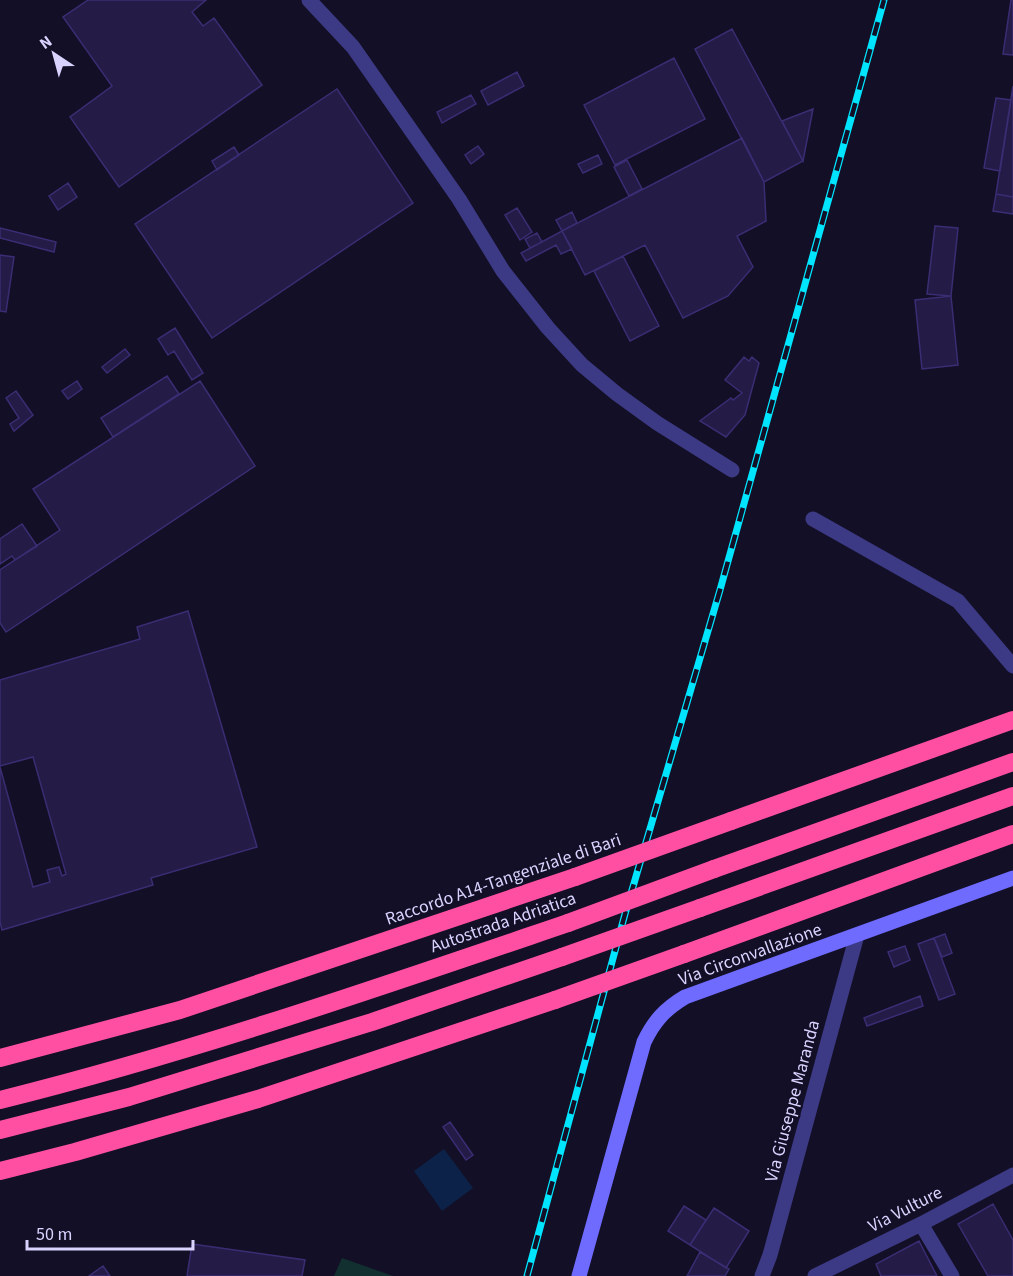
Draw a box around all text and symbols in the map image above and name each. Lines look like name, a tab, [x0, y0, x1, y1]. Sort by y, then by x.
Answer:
north arrow	[24, 24, 84, 84]
text: N	[35, 31, 57, 55]
street label: Raccordo A14-Tangenziale di Bari	[382, 827, 624, 932]
street label: Autostrada Adriatica	[427, 886, 579, 959]
street label: Via Circonvallazione	[675, 917, 825, 992]
street label: Via Giuseppe Maranda	[759, 1017, 826, 1185]
street label: Via Vulture	[864, 1180, 947, 1239]
scale bar	[27, 1213, 194, 1251]
text: 50 m	[36, 1222, 72, 1247]

